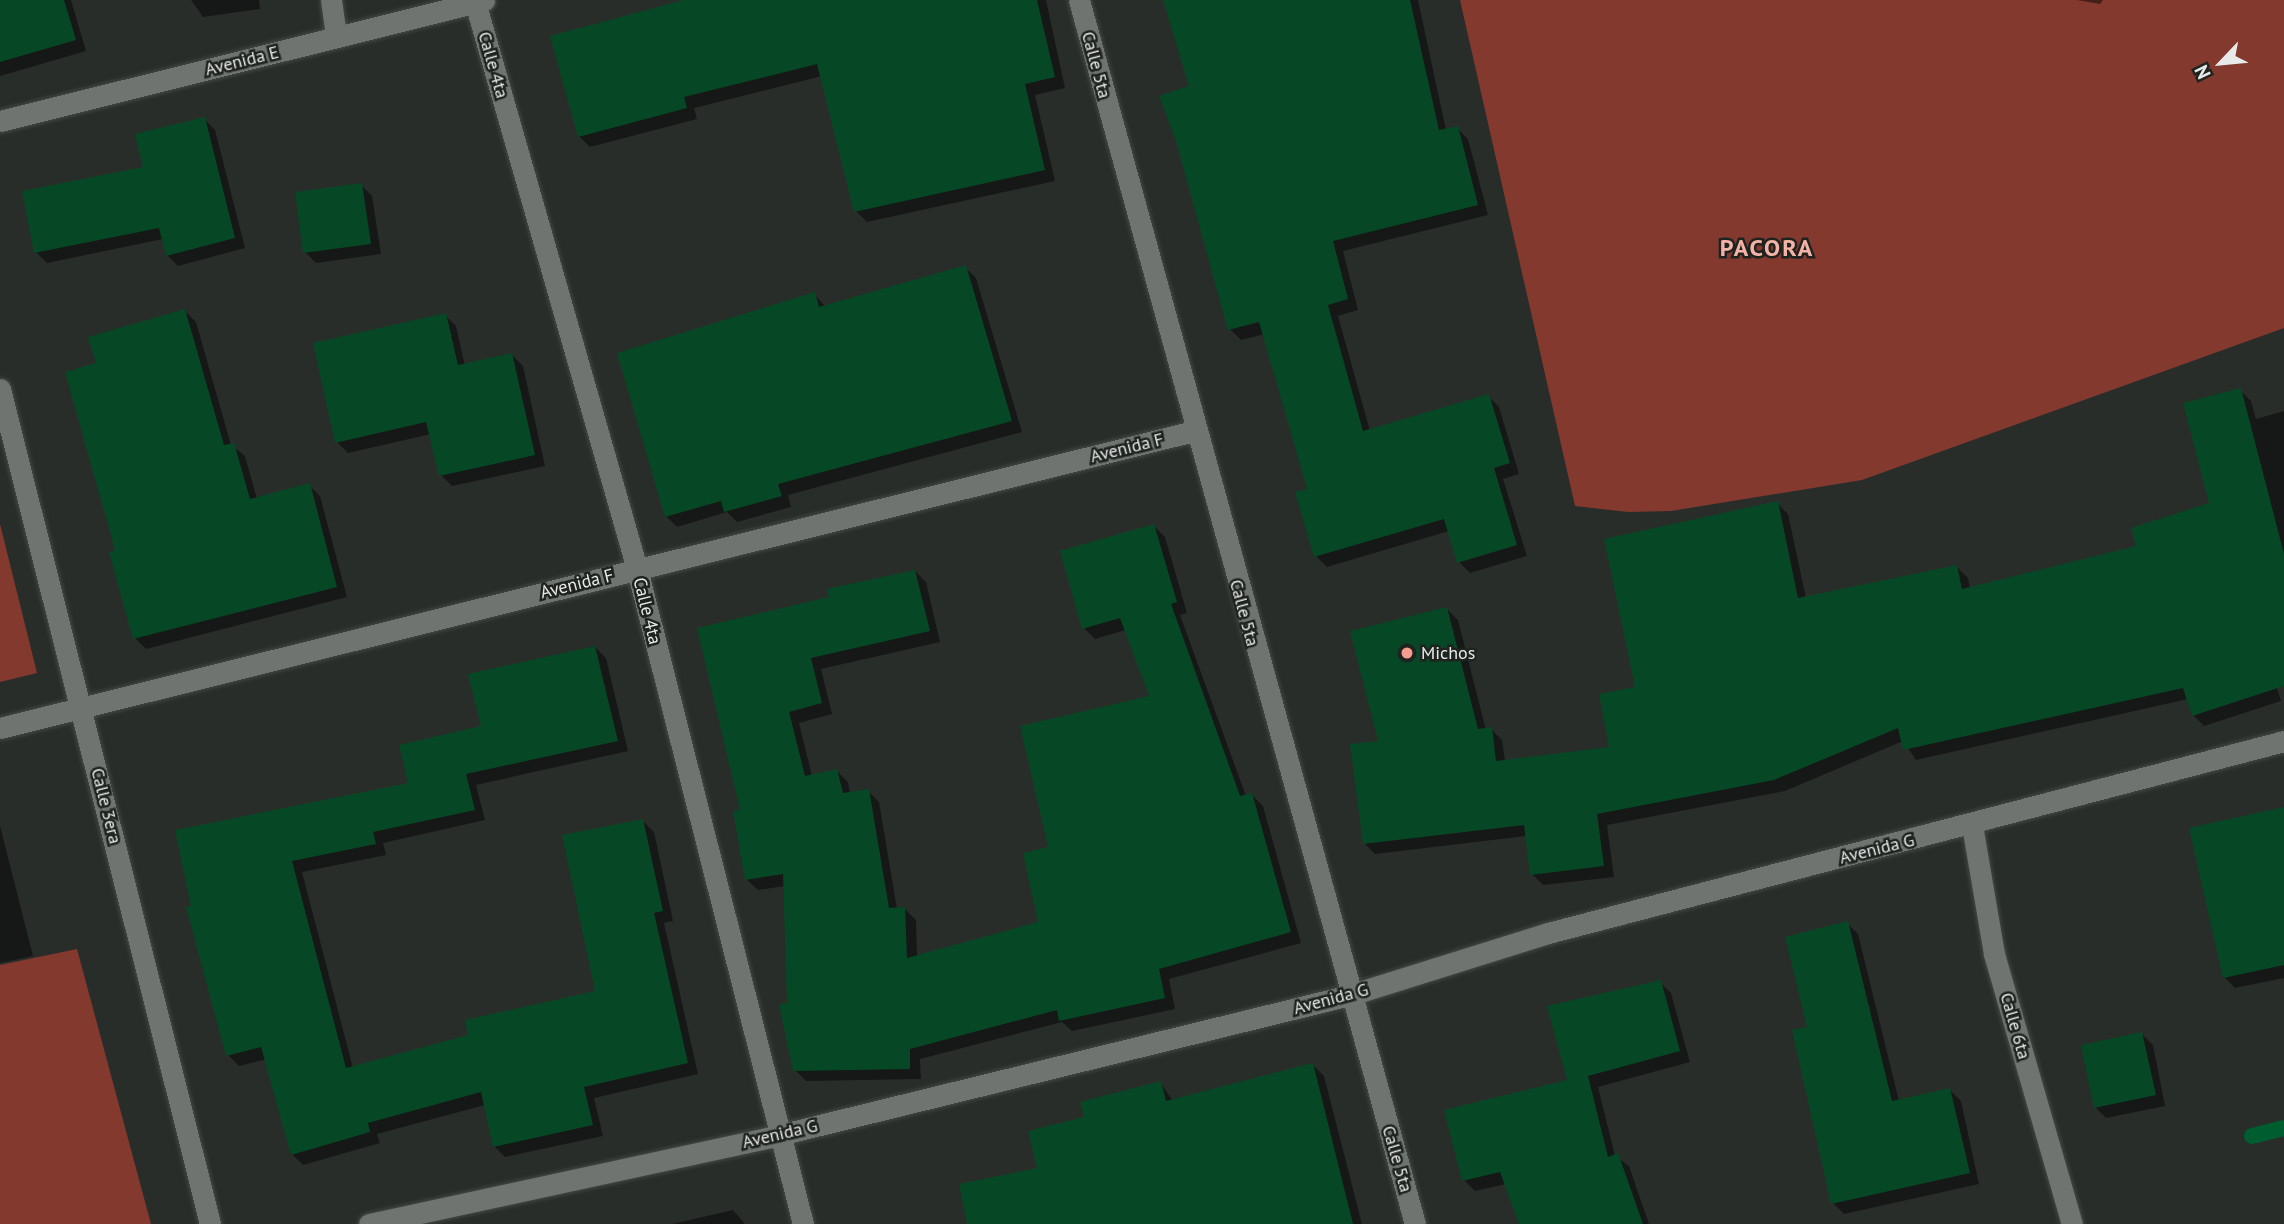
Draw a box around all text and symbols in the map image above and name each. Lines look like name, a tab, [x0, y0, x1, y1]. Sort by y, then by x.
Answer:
north arrow	[2186, 28, 2256, 98]
street label: Calle 4ta	[473, 29, 513, 101]
street label: Calle 5ta	[1077, 29, 1115, 101]
street label: Avenida E	[203, 41, 281, 81]
text: N	[2189, 61, 2216, 83]
district label: PACORA	[1721, 234, 1813, 262]
street label: Avenida F	[1088, 428, 1166, 468]
street label: Avenida F	[538, 564, 616, 604]
street label: Calle 4ta	[628, 575, 666, 647]
street label: Calle 5ta	[1225, 577, 1263, 649]
place label: Michos	[1421, 642, 1475, 664]
marker: Michos	[1399, 645, 1415, 661]
street label: Calle 3era	[86, 766, 126, 846]
street label: Avenida G	[1837, 829, 1917, 869]
street label: Avenida G	[1291, 979, 1371, 1019]
street label: Calle 6ta	[1995, 990, 2035, 1062]
street label: Avenida G	[740, 1115, 820, 1153]
street label: Calle 5ta	[1377, 1123, 1417, 1195]

